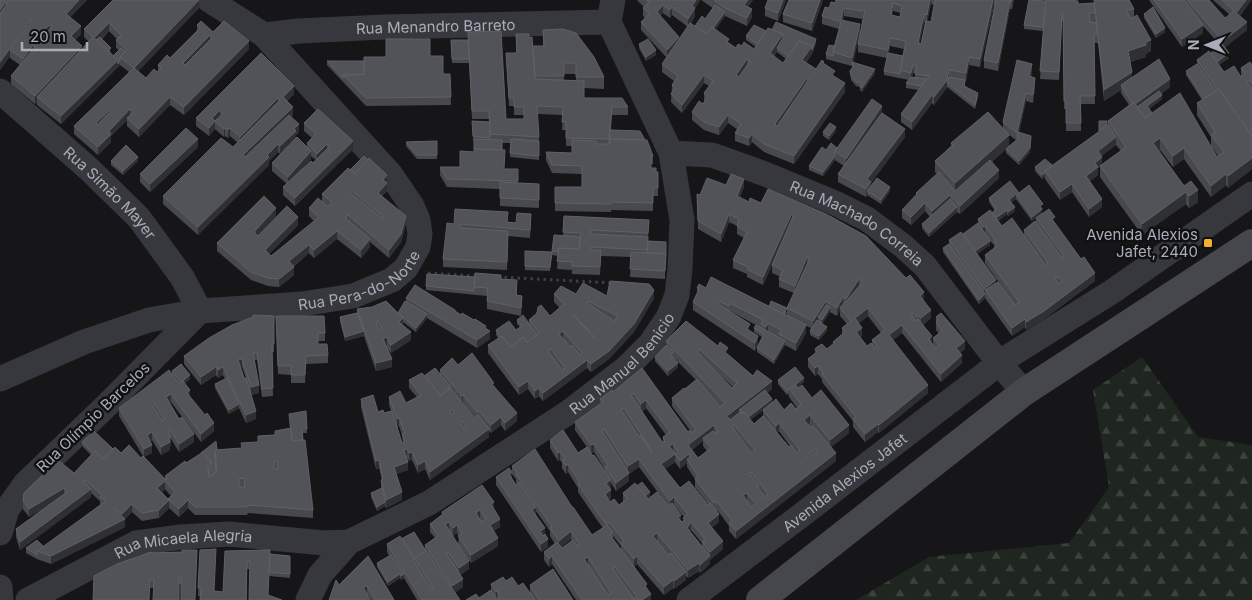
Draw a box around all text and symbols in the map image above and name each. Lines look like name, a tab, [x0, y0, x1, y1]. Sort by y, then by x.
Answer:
street label: Rua Menandro Barreto	[355, 15, 516, 38]
scale bar	[22, 20, 88, 52]
north arrow	[1182, 20, 1232, 70]
text: 20 m	[30, 27, 66, 46]
text: N	[1185, 40, 1202, 50]
street label: Rua Simão Mayer	[60, 142, 161, 243]
street label: Rua Machado Correia	[787, 176, 928, 270]
place label: Avenida Alexios Jafet, 2440	[1086, 225, 1198, 261]
marker: Avenida Alexios Jafet, 2440	[1202, 237, 1214, 249]
street label: Rua Pera-do-Norte	[297, 247, 424, 314]
street label: Rua Manuel Benicio	[565, 309, 678, 418]
street label: Rua Olímpio Barcelos	[32, 358, 154, 476]
street label: Avenida Alexios Jafet	[778, 428, 910, 536]
street label: Rua Micaela Alegria	[111, 524, 253, 562]

